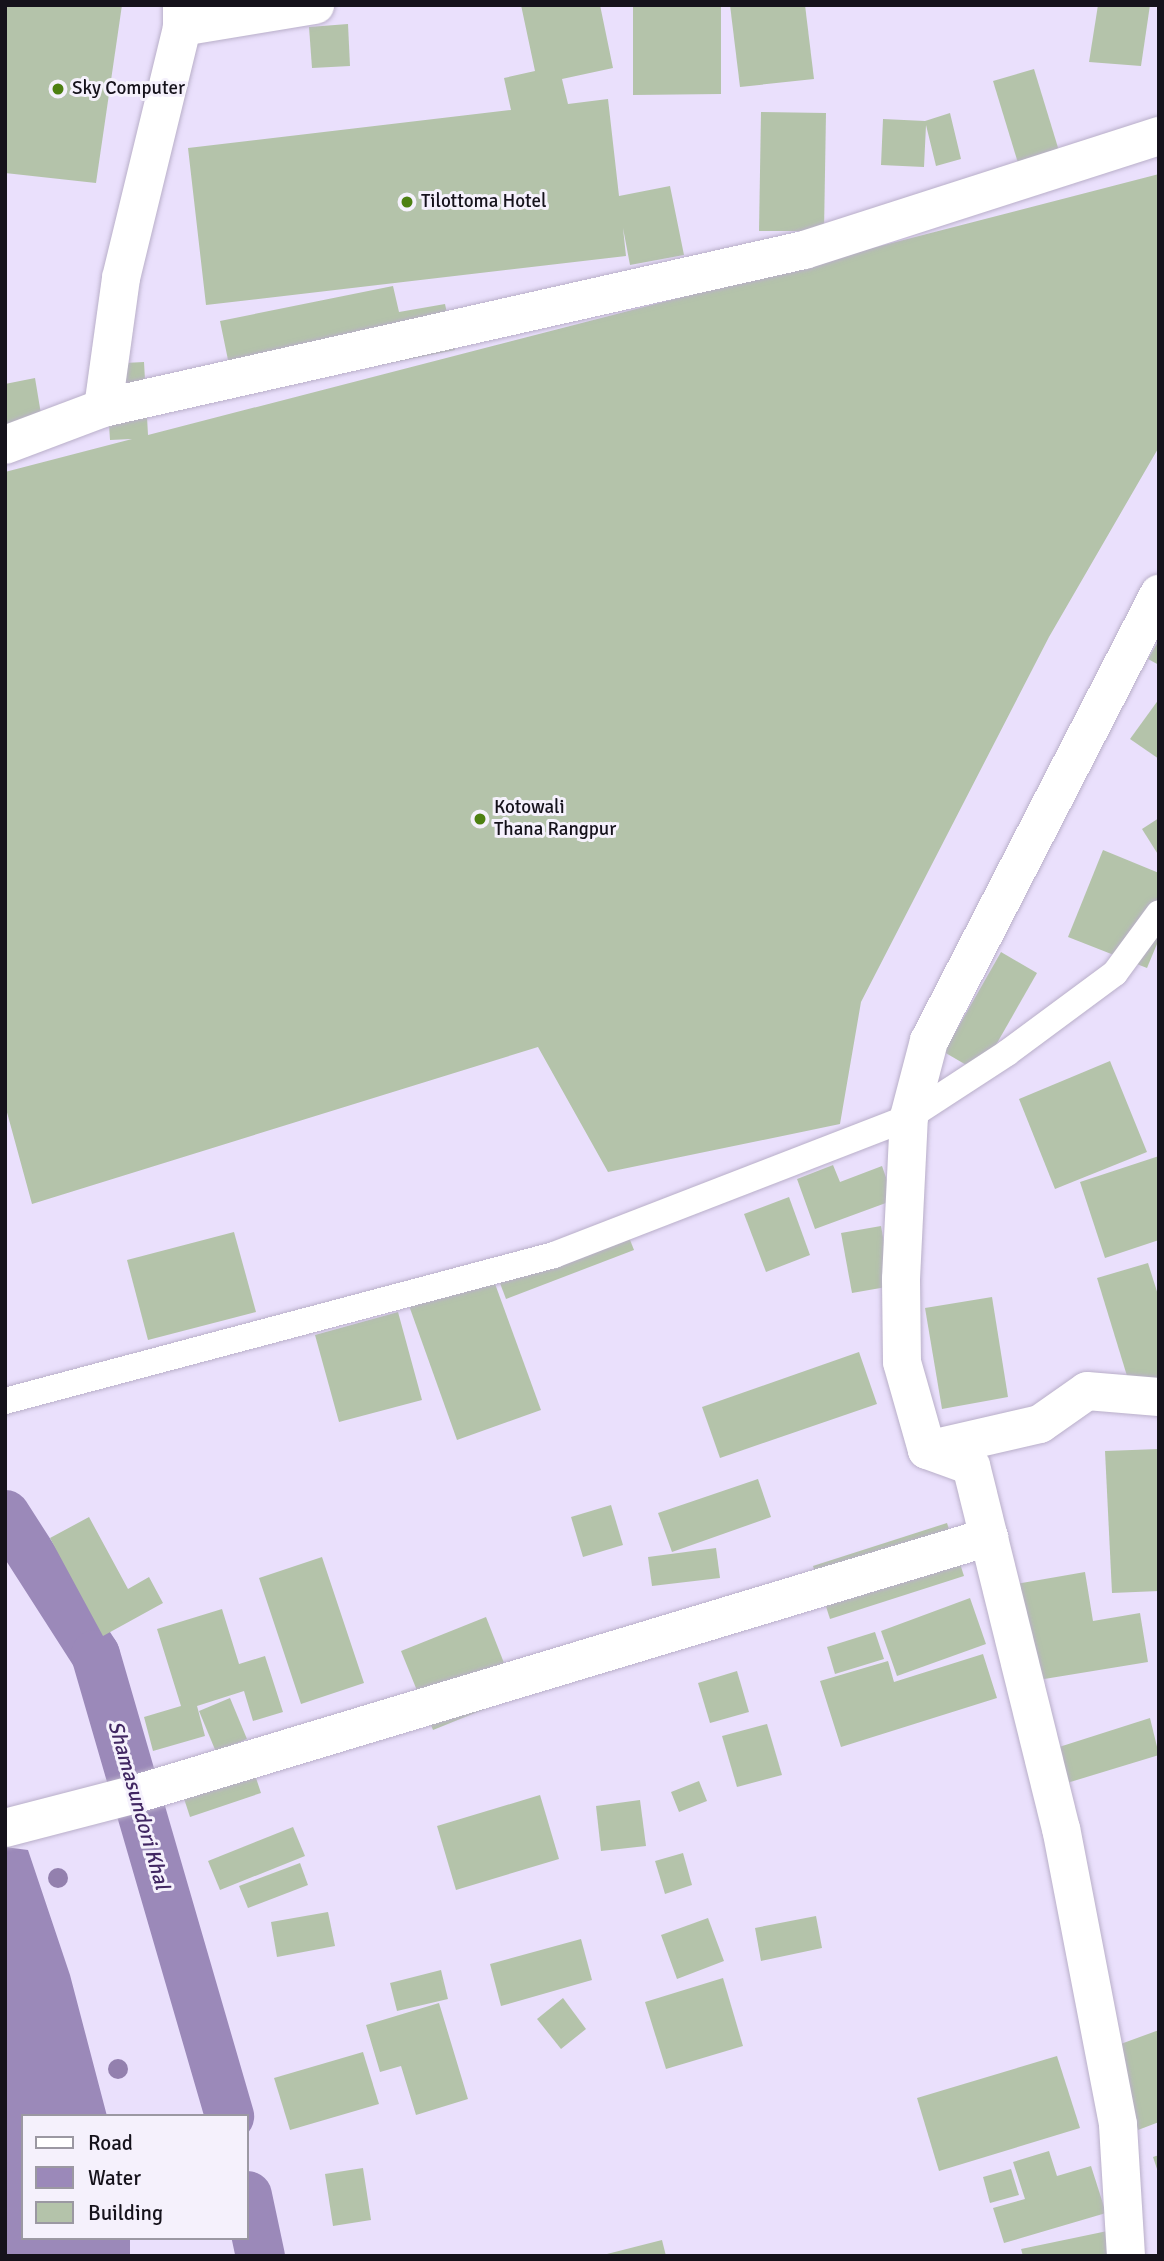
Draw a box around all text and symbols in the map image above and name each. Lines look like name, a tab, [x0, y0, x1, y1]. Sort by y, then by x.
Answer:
place label: Sky Computer	[72, 78, 185, 100]
marker: Sky Computer	[50, 81, 66, 97]
place label: Tilottoma Hotel	[421, 191, 547, 213]
marker: Tilottoma Hotel	[399, 194, 415, 210]
place label: Kotowali Thana Rangpur	[494, 797, 616, 841]
marker: Kotowali Thana Rangpur	[472, 811, 488, 827]
water label: Shamasundori Khal	[103, 1718, 175, 1892]
legend	[21, 2114, 248, 2240]
text: Road	[88, 2130, 133, 2156]
text: Water	[88, 2165, 141, 2191]
text: Building	[88, 2200, 163, 2226]

